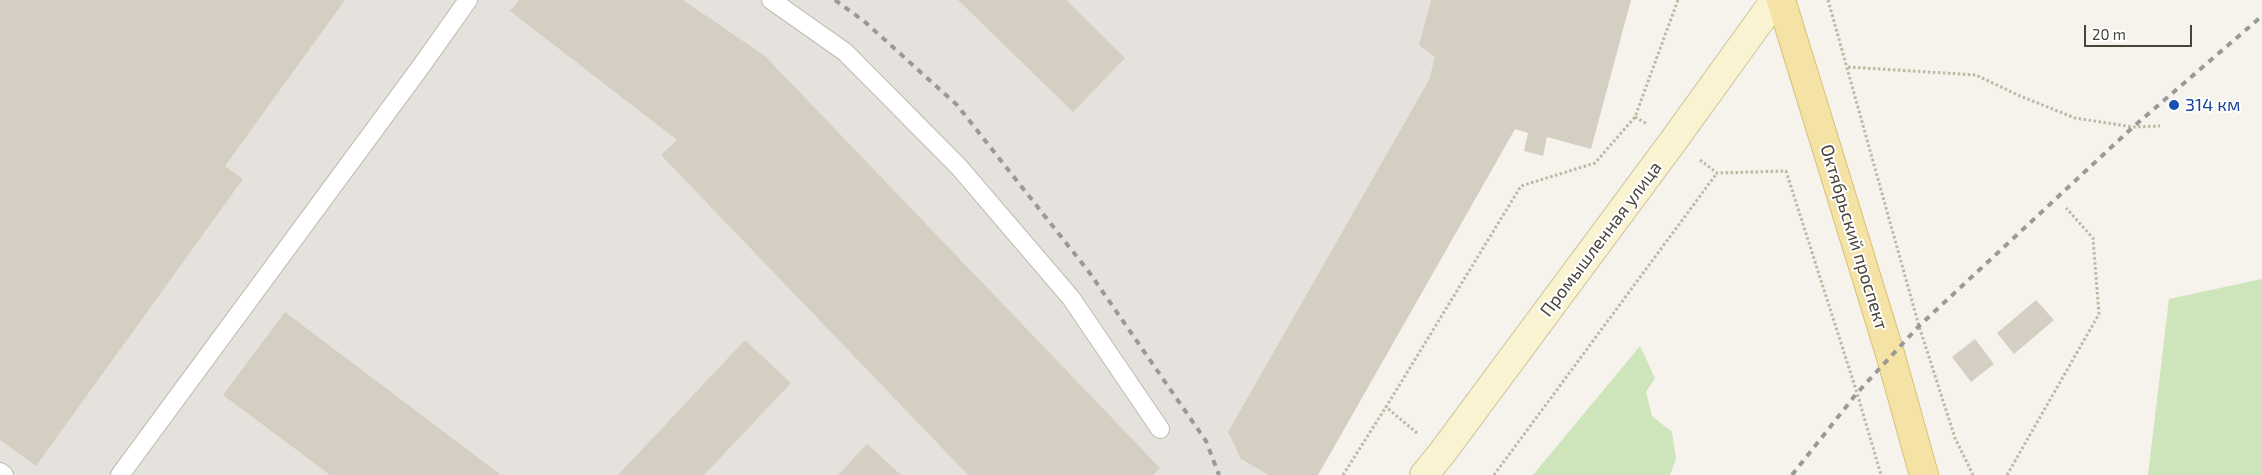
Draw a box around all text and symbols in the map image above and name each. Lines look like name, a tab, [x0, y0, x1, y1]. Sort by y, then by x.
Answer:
scale bar	[2087, 15, 2194, 47]
text: 20 m	[2092, 25, 2126, 43]
place label: 314 км	[2185, 94, 2240, 116]
marker: 314 км	[2167, 98, 2181, 112]
street label: Октябрьский проспект	[1816, 142, 1892, 332]
street label: Промышленная улица	[1536, 157, 1666, 321]

